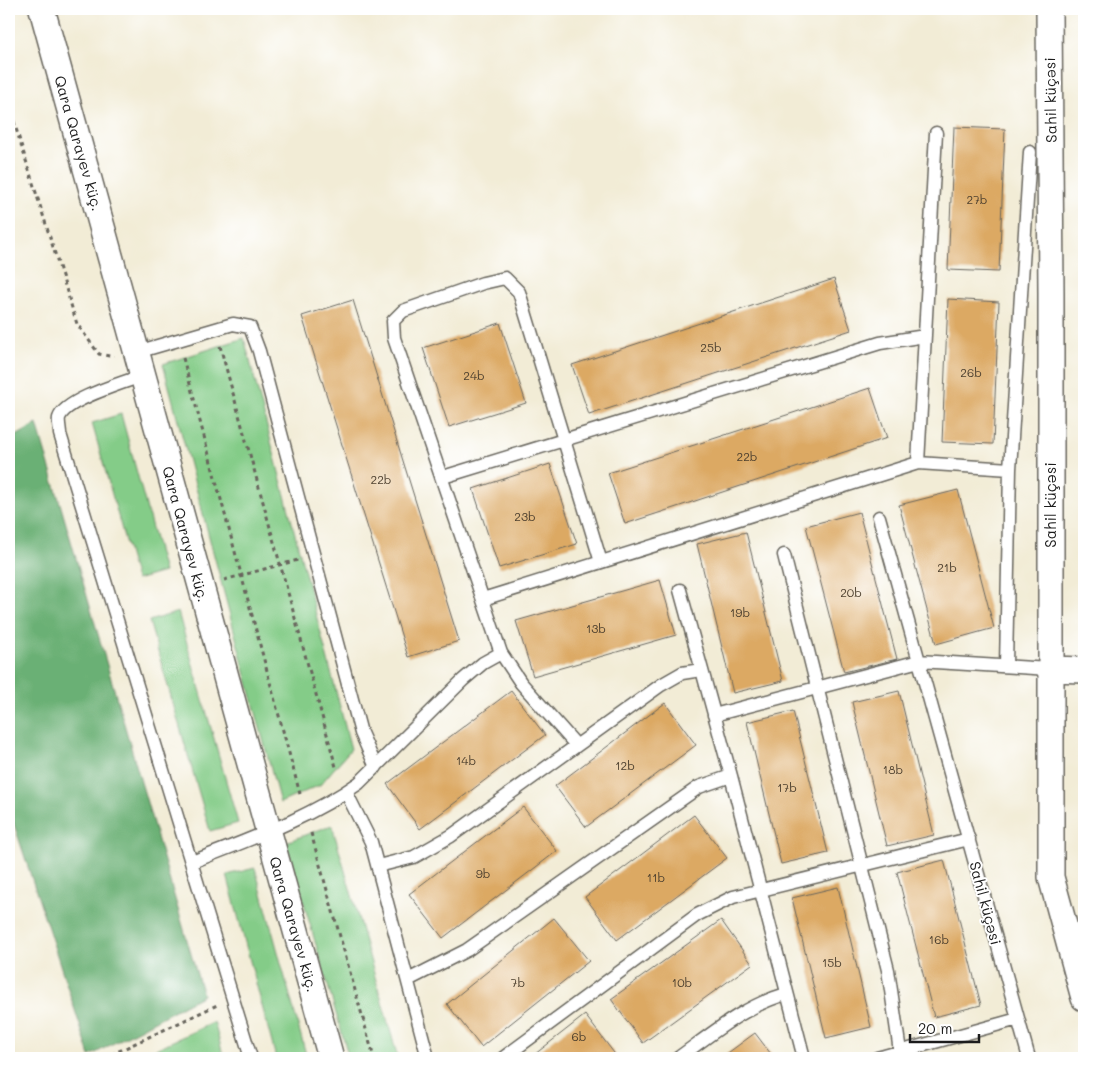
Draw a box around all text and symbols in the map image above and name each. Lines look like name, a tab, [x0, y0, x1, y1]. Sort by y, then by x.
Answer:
street label: Sahil küçəsi	[1039, 57, 1061, 143]
street label: Qara Qarayev küç.	[50, 73, 108, 213]
house number: 27b	[966, 191, 988, 207]
house number: 25b	[700, 339, 722, 355]
house number: 26b	[960, 364, 982, 380]
house number: 24b	[463, 367, 485, 383]
house number: 22b	[736, 448, 758, 464]
street label: Sahil küçəsi	[1040, 462, 1060, 548]
street label: Qara Qarayev küç.	[158, 464, 214, 604]
house number: 22b	[370, 471, 392, 487]
house number: 23b	[514, 508, 536, 524]
house number: 21b	[937, 559, 957, 575]
house number: 20b	[840, 584, 862, 600]
house number: 19b	[730, 604, 750, 620]
house number: 13b	[586, 620, 606, 636]
house number: 14b	[456, 752, 476, 768]
house number: 12b	[615, 757, 635, 773]
house number: 18b	[883, 761, 903, 777]
house number: 17b	[777, 779, 797, 795]
street label: Qara Qarayev küç.	[265, 854, 323, 994]
street label: Sahil küçəsi	[965, 859, 1007, 947]
house number: 9b	[476, 865, 490, 881]
house number: 11b	[647, 869, 665, 885]
house number: 16b	[929, 931, 949, 947]
house number: 15b	[822, 954, 842, 970]
house number: 7b	[511, 974, 525, 990]
house number: 10b	[672, 974, 692, 990]
scale bar	[910, 1012, 979, 1044]
text: 20 m	[918, 1018, 952, 1038]
house number: 6b	[572, 1028, 586, 1044]

